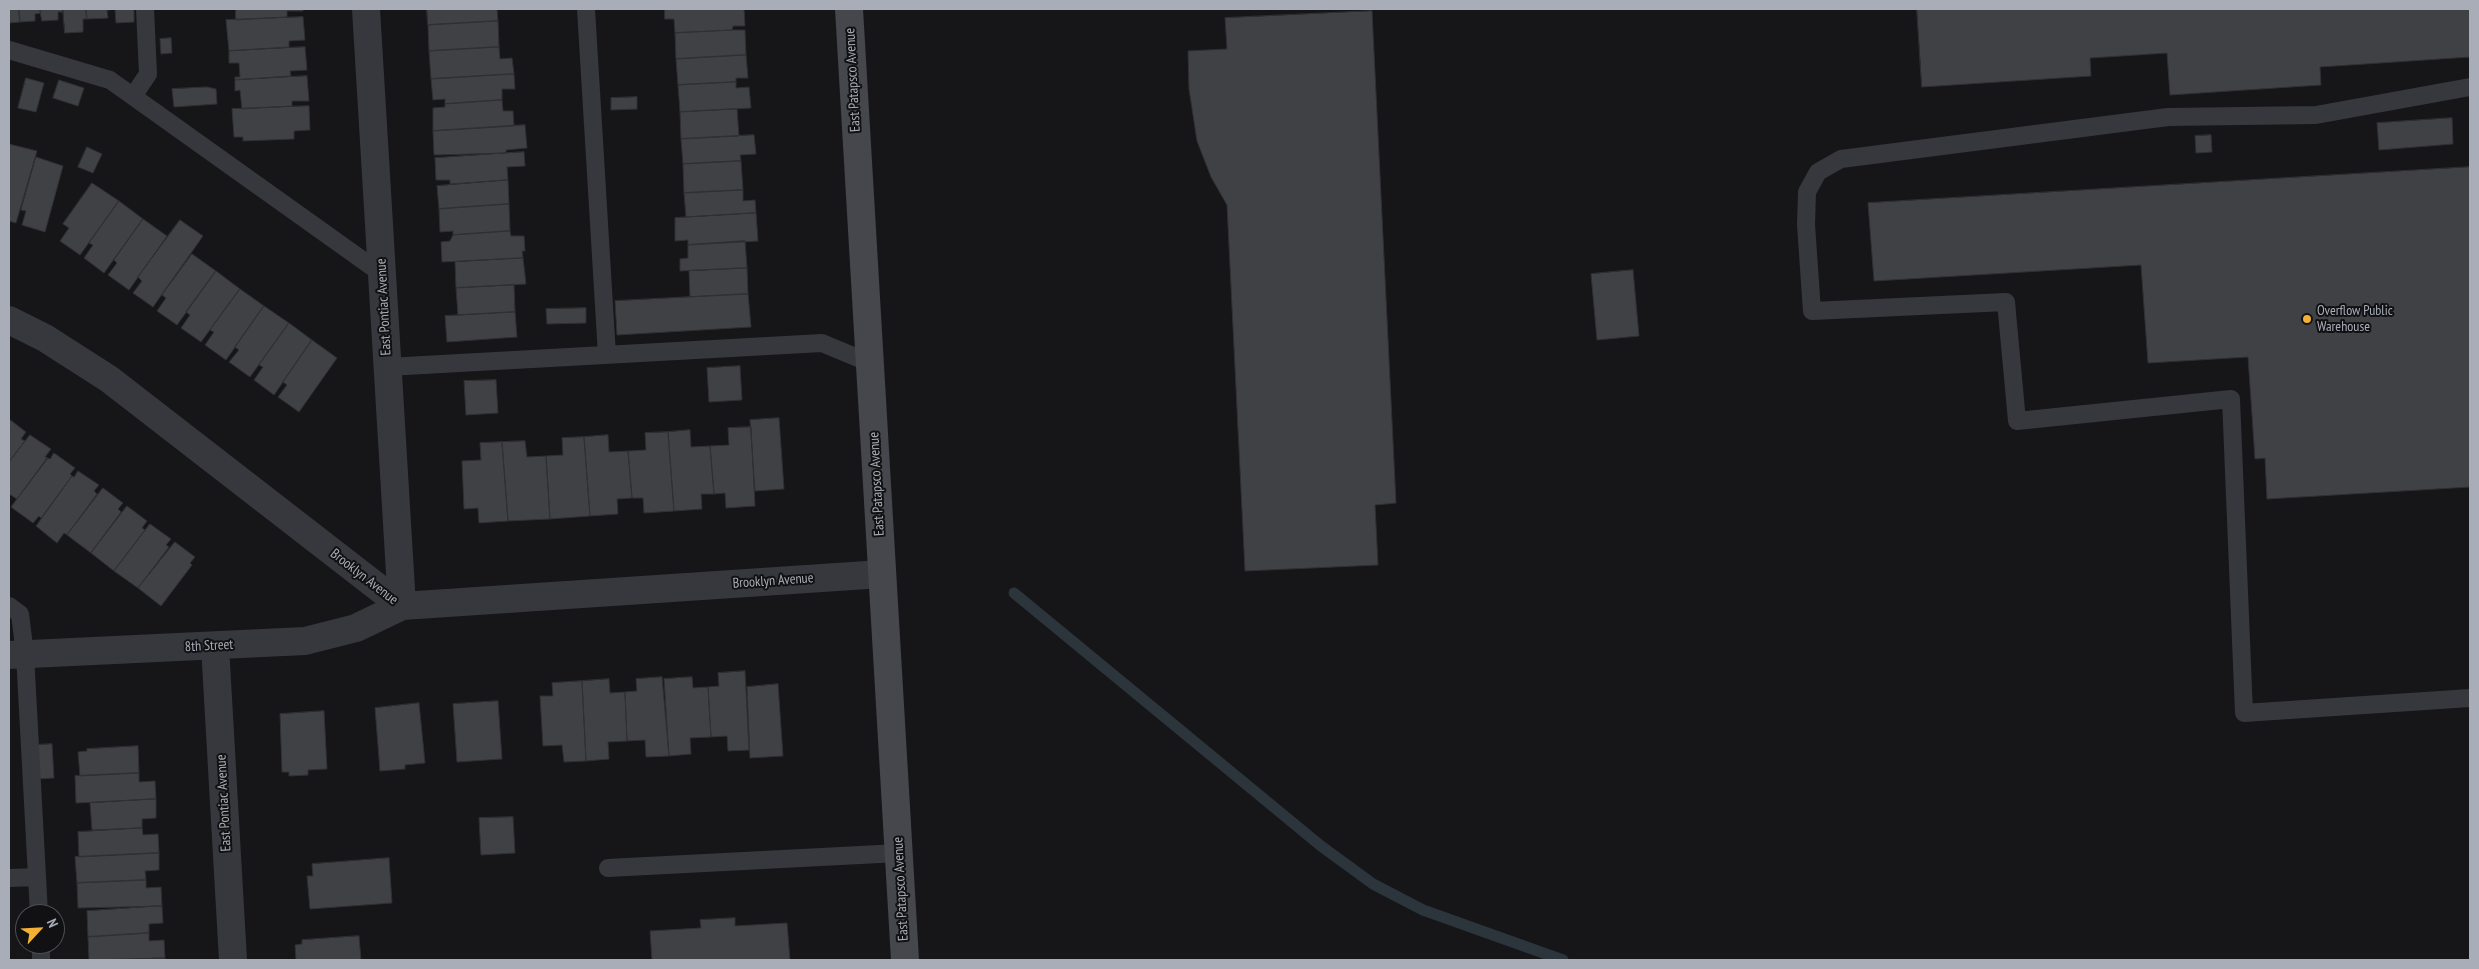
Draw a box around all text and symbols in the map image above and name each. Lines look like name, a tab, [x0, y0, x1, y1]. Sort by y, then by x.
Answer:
street label: East Patapsco Avenue	[842, 28, 864, 132]
street label: East Pontiac Avenue	[373, 258, 395, 356]
place label: Overflow Public Warehouse	[2317, 303, 2393, 336]
marker: Overflow Public Warehouse	[2301, 313, 2313, 325]
street label: East Patapsco Avenue	[866, 432, 888, 536]
street label: Brooklyn Avenue	[327, 545, 401, 609]
street label: Brooklyn Avenue	[732, 570, 814, 592]
street label: 8th Street	[184, 636, 234, 656]
street label: East Pontiac Avenue	[213, 754, 235, 852]
street label: East Patapsco Avenue	[890, 837, 912, 941]
north arrow	[15, 904, 65, 954]
text: N	[43, 916, 62, 930]

